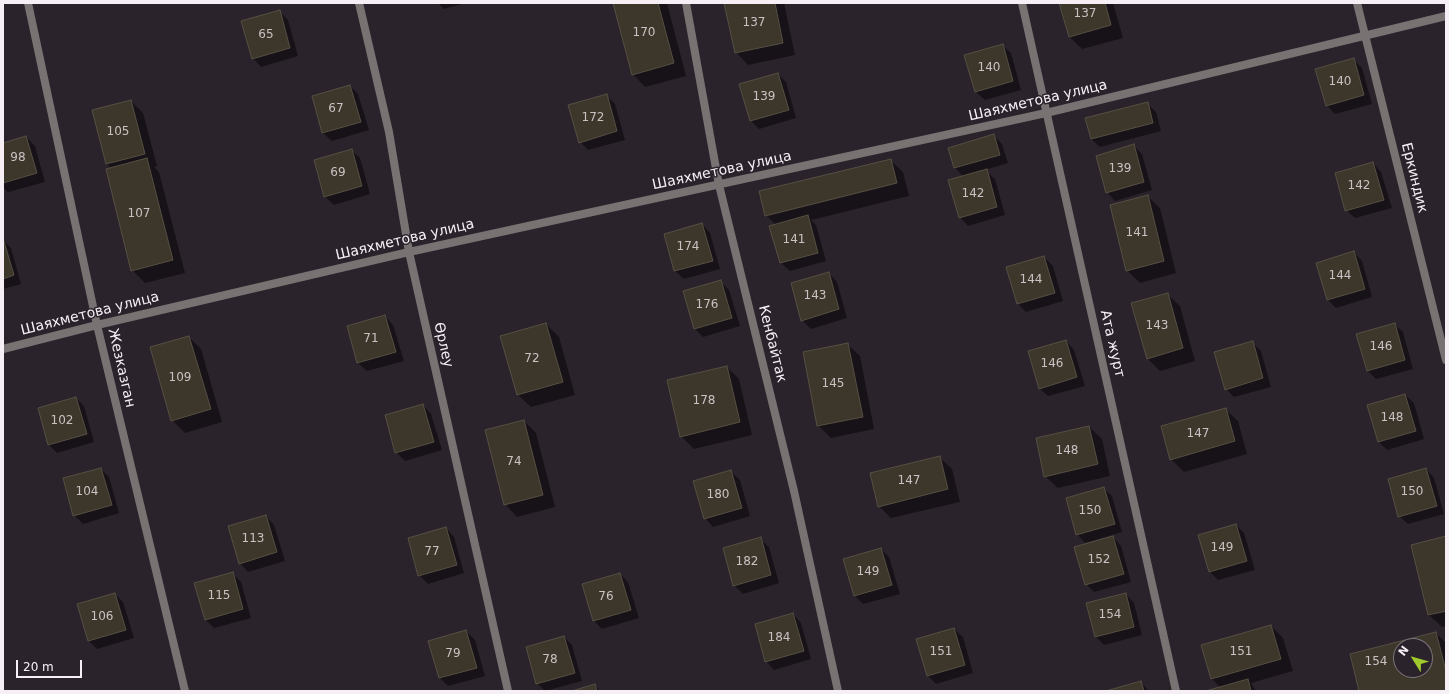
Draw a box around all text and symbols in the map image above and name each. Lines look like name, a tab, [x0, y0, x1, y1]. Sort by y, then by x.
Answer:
house number: 137	[1074, 7, 1096, 21]
house number: 137	[743, 16, 765, 30]
house number: 170	[633, 26, 655, 40]
house number: 65	[258, 28, 274, 42]
house number: 140	[978, 61, 1000, 75]
house number: 140	[1329, 75, 1351, 89]
street label: Шаяхметова улица	[967, 77, 1109, 125]
house number: 139	[753, 90, 775, 104]
house number: 67	[328, 102, 344, 116]
house number: 172	[582, 111, 604, 125]
house number: 105	[107, 125, 129, 139]
street label: Еркиндик	[1397, 141, 1431, 215]
street label: Шаяхметова улица	[651, 148, 793, 194]
house number: 98	[10, 151, 26, 165]
house number: 139	[1109, 162, 1131, 176]
house number: 69	[330, 166, 346, 180]
house number: 142	[1348, 179, 1370, 193]
house number: 142	[962, 187, 984, 201]
house number: 107	[128, 207, 150, 221]
street label: Шаяхметова улица	[334, 216, 476, 264]
house number: 141	[1126, 226, 1148, 240]
house number: 141	[783, 233, 805, 247]
house number: 174	[677, 240, 699, 254]
house number: 144	[1329, 269, 1351, 283]
house number: 144	[1020, 273, 1042, 287]
street label: Шаяхметова улица	[19, 289, 161, 339]
house number: 143	[804, 289, 826, 303]
house number: 176	[696, 298, 718, 312]
street label: Кенбайтак	[754, 304, 790, 384]
street label: Ата журт	[1096, 309, 1128, 379]
house number: 143	[1146, 319, 1168, 333]
street label: Өрлеу	[430, 321, 456, 369]
street label: Жезказган	[104, 327, 138, 409]
house number: 71	[363, 332, 379, 346]
house number: 146	[1370, 340, 1392, 354]
house number: 72	[524, 352, 540, 366]
house number: 146	[1041, 357, 1063, 371]
house number: 109	[169, 371, 191, 385]
house number: 145	[822, 377, 844, 391]
house number: 178	[693, 394, 715, 408]
house number: 148	[1381, 411, 1403, 425]
house number: 102	[51, 414, 73, 428]
house number: 147	[1187, 427, 1209, 441]
house number: 148	[1056, 444, 1078, 458]
house number: 74	[506, 455, 522, 469]
house number: 147	[898, 474, 920, 488]
house number: 104	[76, 485, 98, 499]
house number: 150	[1401, 485, 1423, 499]
house number: 180	[707, 488, 729, 502]
house number: 150	[1079, 504, 1101, 518]
house number: 113	[242, 532, 264, 546]
house number: 149	[1211, 541, 1233, 555]
house number: 77	[424, 545, 440, 559]
house number: 152	[1088, 553, 1110, 567]
house number: 182	[736, 555, 758, 569]
house number: 149	[857, 565, 879, 579]
house number: 115	[208, 589, 230, 603]
house number: 76	[598, 590, 614, 604]
house number: 154	[1099, 608, 1121, 622]
house number: 106	[91, 610, 113, 624]
house number: 184	[768, 631, 790, 645]
north arrow	[1393, 638, 1433, 678]
text: N	[1396, 643, 1412, 659]
house number: 151	[930, 645, 952, 659]
house number: 151	[1230, 645, 1252, 659]
house number: 79	[445, 647, 461, 661]
scale bar	[18, 652, 84, 678]
house number: 78	[542, 653, 558, 667]
house number: 154	[1365, 655, 1387, 669]
text: 20 m	[23, 660, 54, 674]

